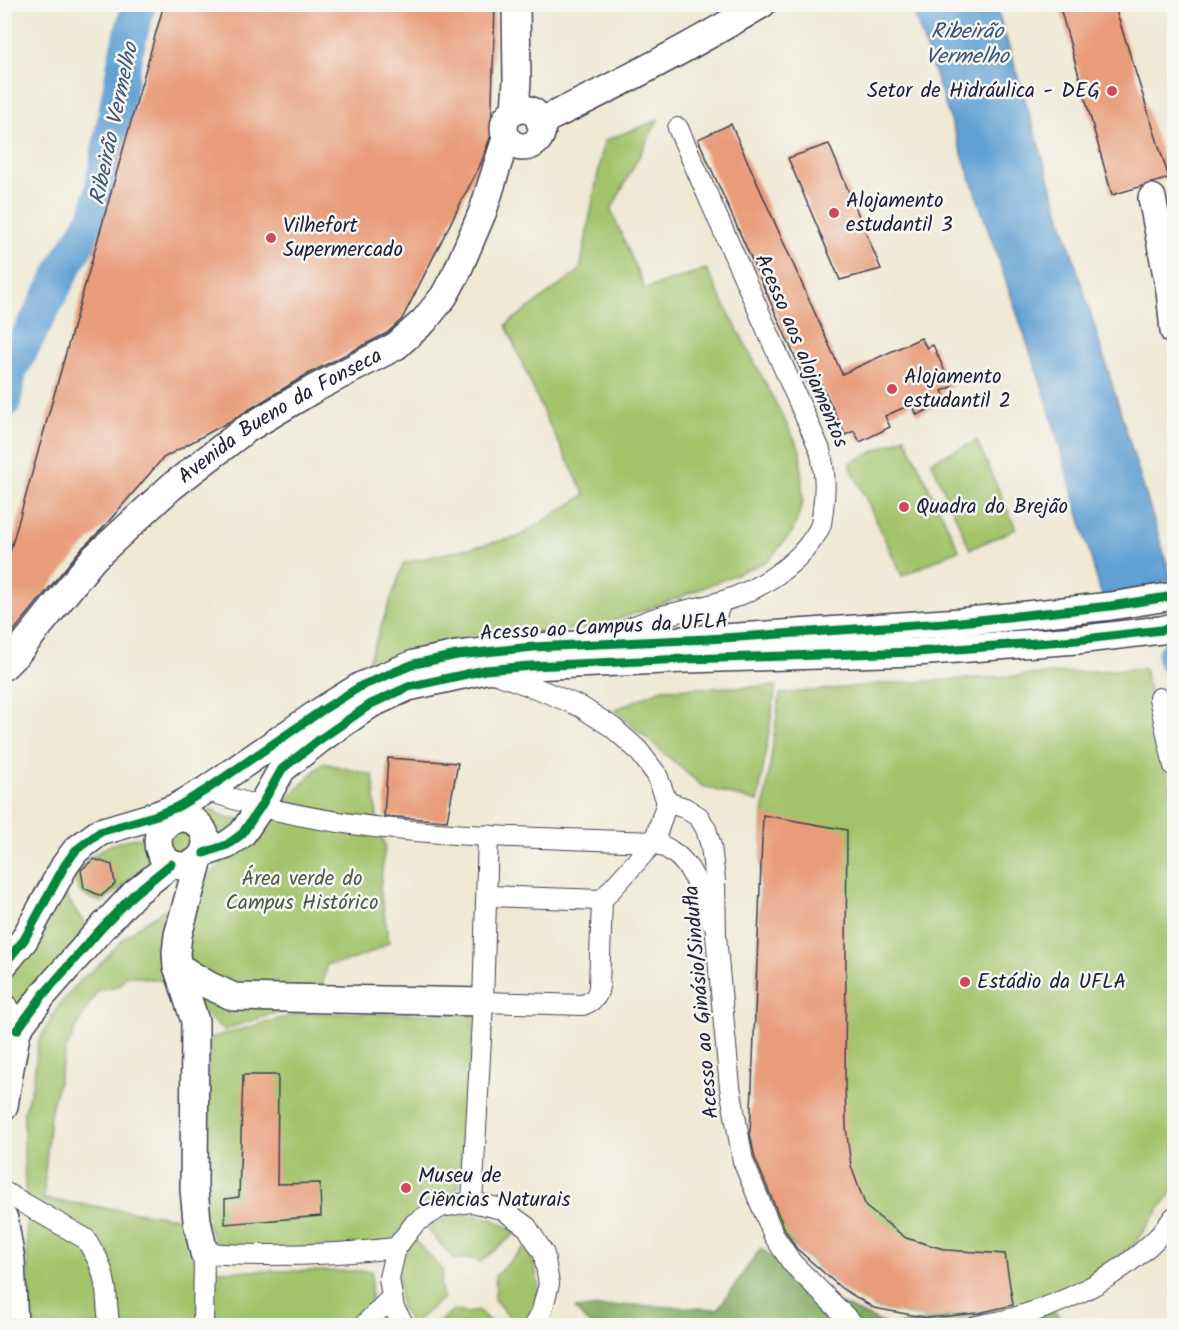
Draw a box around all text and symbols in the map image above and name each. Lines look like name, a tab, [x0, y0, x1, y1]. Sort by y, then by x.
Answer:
water label: Ribeirão Vermelho	[925, 15, 1011, 75]
water label: Ribeirão Vermelho	[81, 38, 150, 208]
place label: Setor de Hidráulica - DEG	[867, 75, 1100, 108]
marker: Setor de Hidráulica - DEG	[1105, 84, 1119, 98]
place label: Alojamento estudantil 3	[846, 185, 953, 242]
marker: Alojamento estudantil 3	[827, 206, 841, 220]
place label: Vilhefort Supermercado	[283, 210, 403, 267]
marker: Vilhefort Supermercado	[264, 231, 278, 245]
street label: Acesso aos alojamentos	[745, 249, 857, 453]
street label: Avenida Bueno da Fonseca	[171, 340, 388, 492]
place label: Alojamento estudantil 2	[904, 361, 1011, 418]
marker: Alojamento estudantil 2	[885, 382, 899, 396]
place label: Quadra do Brejão	[916, 491, 1068, 524]
marker: Quadra do Brejão	[897, 500, 911, 514]
street label: Acesso ao Campus da UFLA	[479, 605, 729, 651]
park label: Área verde do Campus Histórico	[225, 863, 379, 920]
street label: Acesso ao Ginásio/Sindufla	[675, 884, 729, 1120]
place label: Estádio da UFLA	[977, 966, 1126, 999]
marker: Estádio da UFLA	[958, 975, 972, 989]
place label: Museu de Ciências Naturais	[418, 1160, 571, 1217]
marker: Museu de Ciências Naturais	[399, 1181, 413, 1195]

